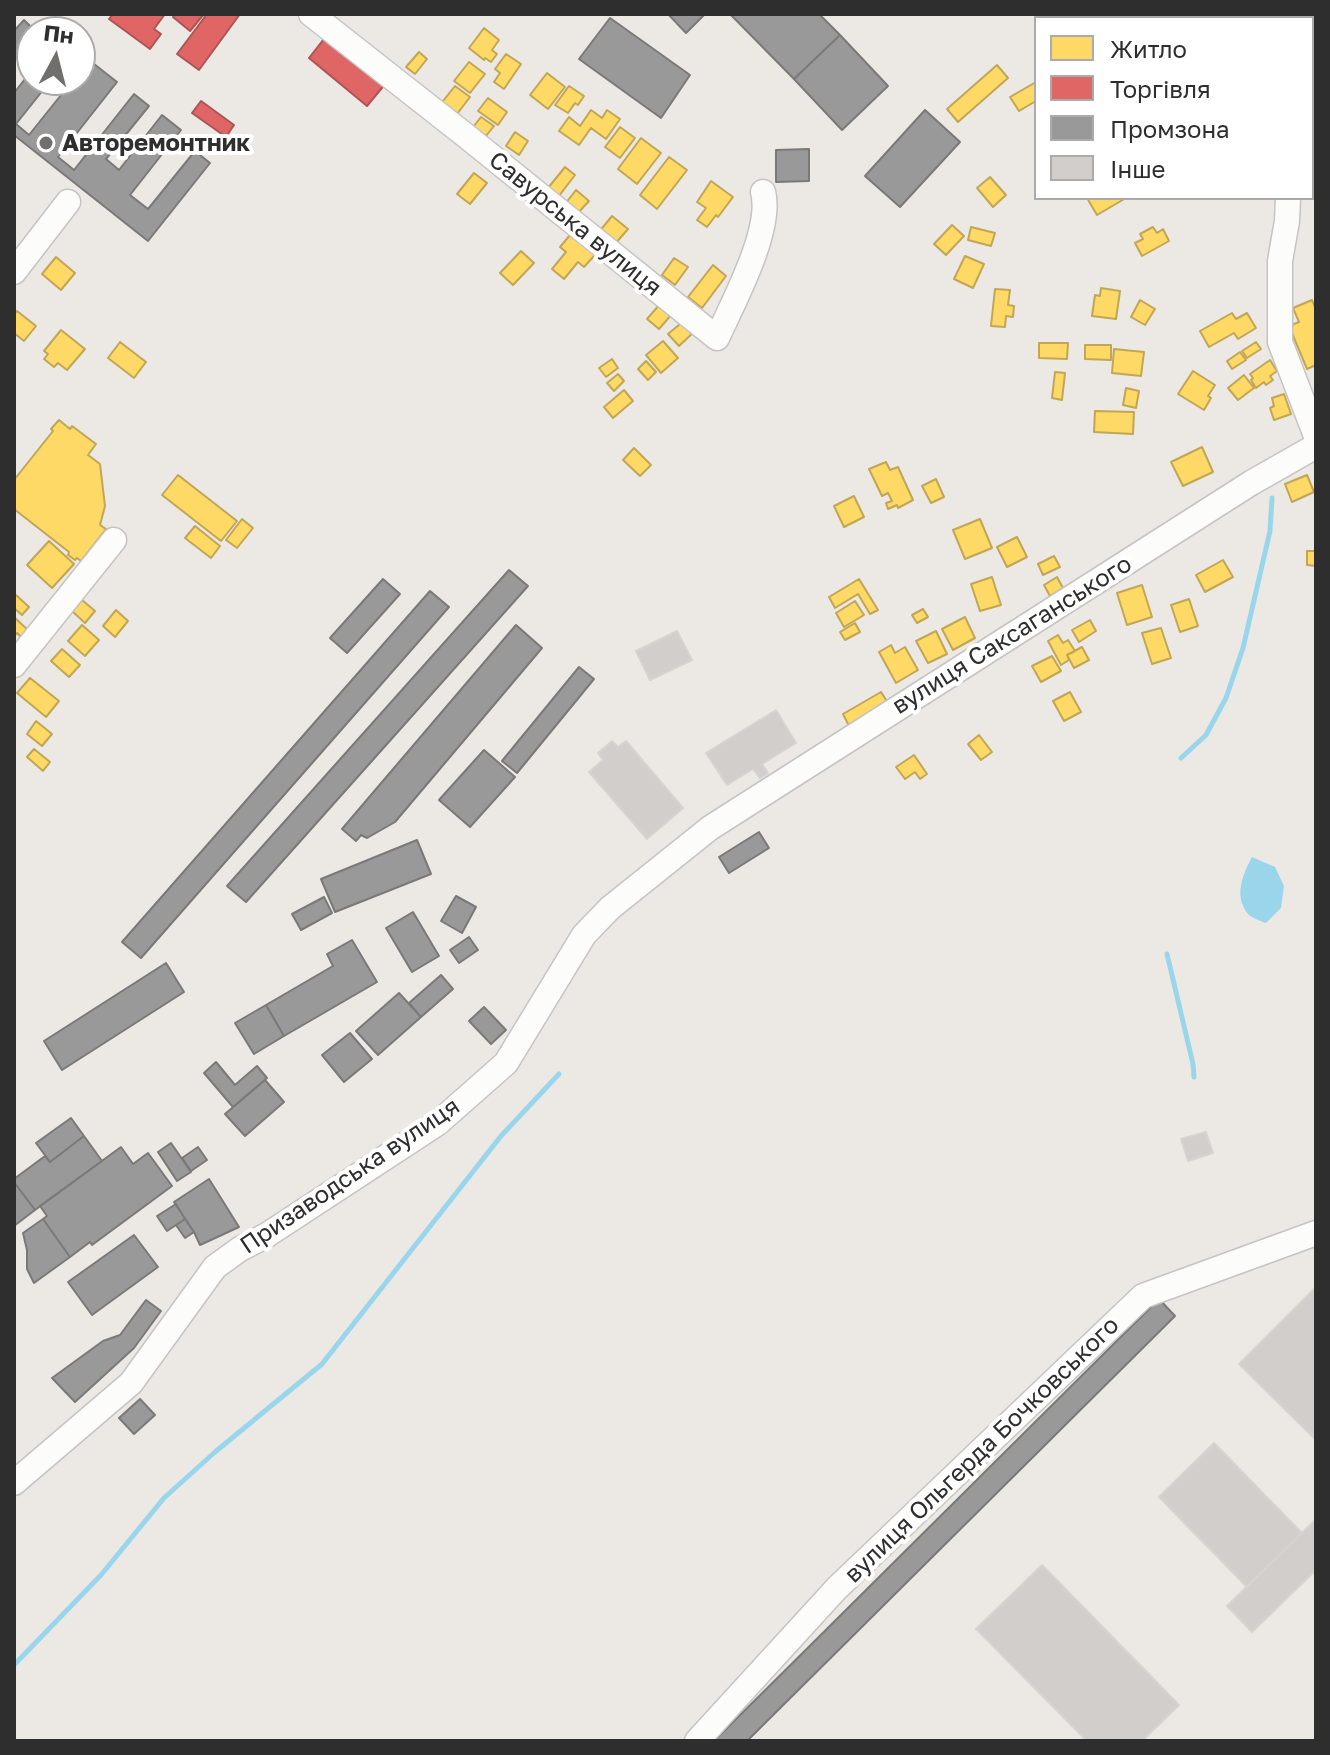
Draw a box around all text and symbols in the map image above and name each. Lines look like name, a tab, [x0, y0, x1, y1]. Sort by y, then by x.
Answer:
north arrow	[16, 16, 96, 96]
legend	[1034, 16, 1314, 200]
text: Пн	[42, 18, 75, 49]
text: Житло	[1110, 34, 1187, 63]
text: Торгівля	[1110, 74, 1211, 103]
text: Промзона	[1110, 114, 1230, 143]
place label: Авторемонтник	[62, 129, 250, 157]
marker: Авторемонтник	[37, 134, 55, 152]
street label: Савурська вулиця	[483, 146, 667, 302]
text: Інше	[1110, 154, 1166, 183]
street label: вулиця Саксаганського	[887, 549, 1137, 721]
street label: Призаводська вулиця	[235, 1092, 465, 1260]
street label: вулиця Ольгерда Бочковського	[839, 1311, 1125, 1589]

